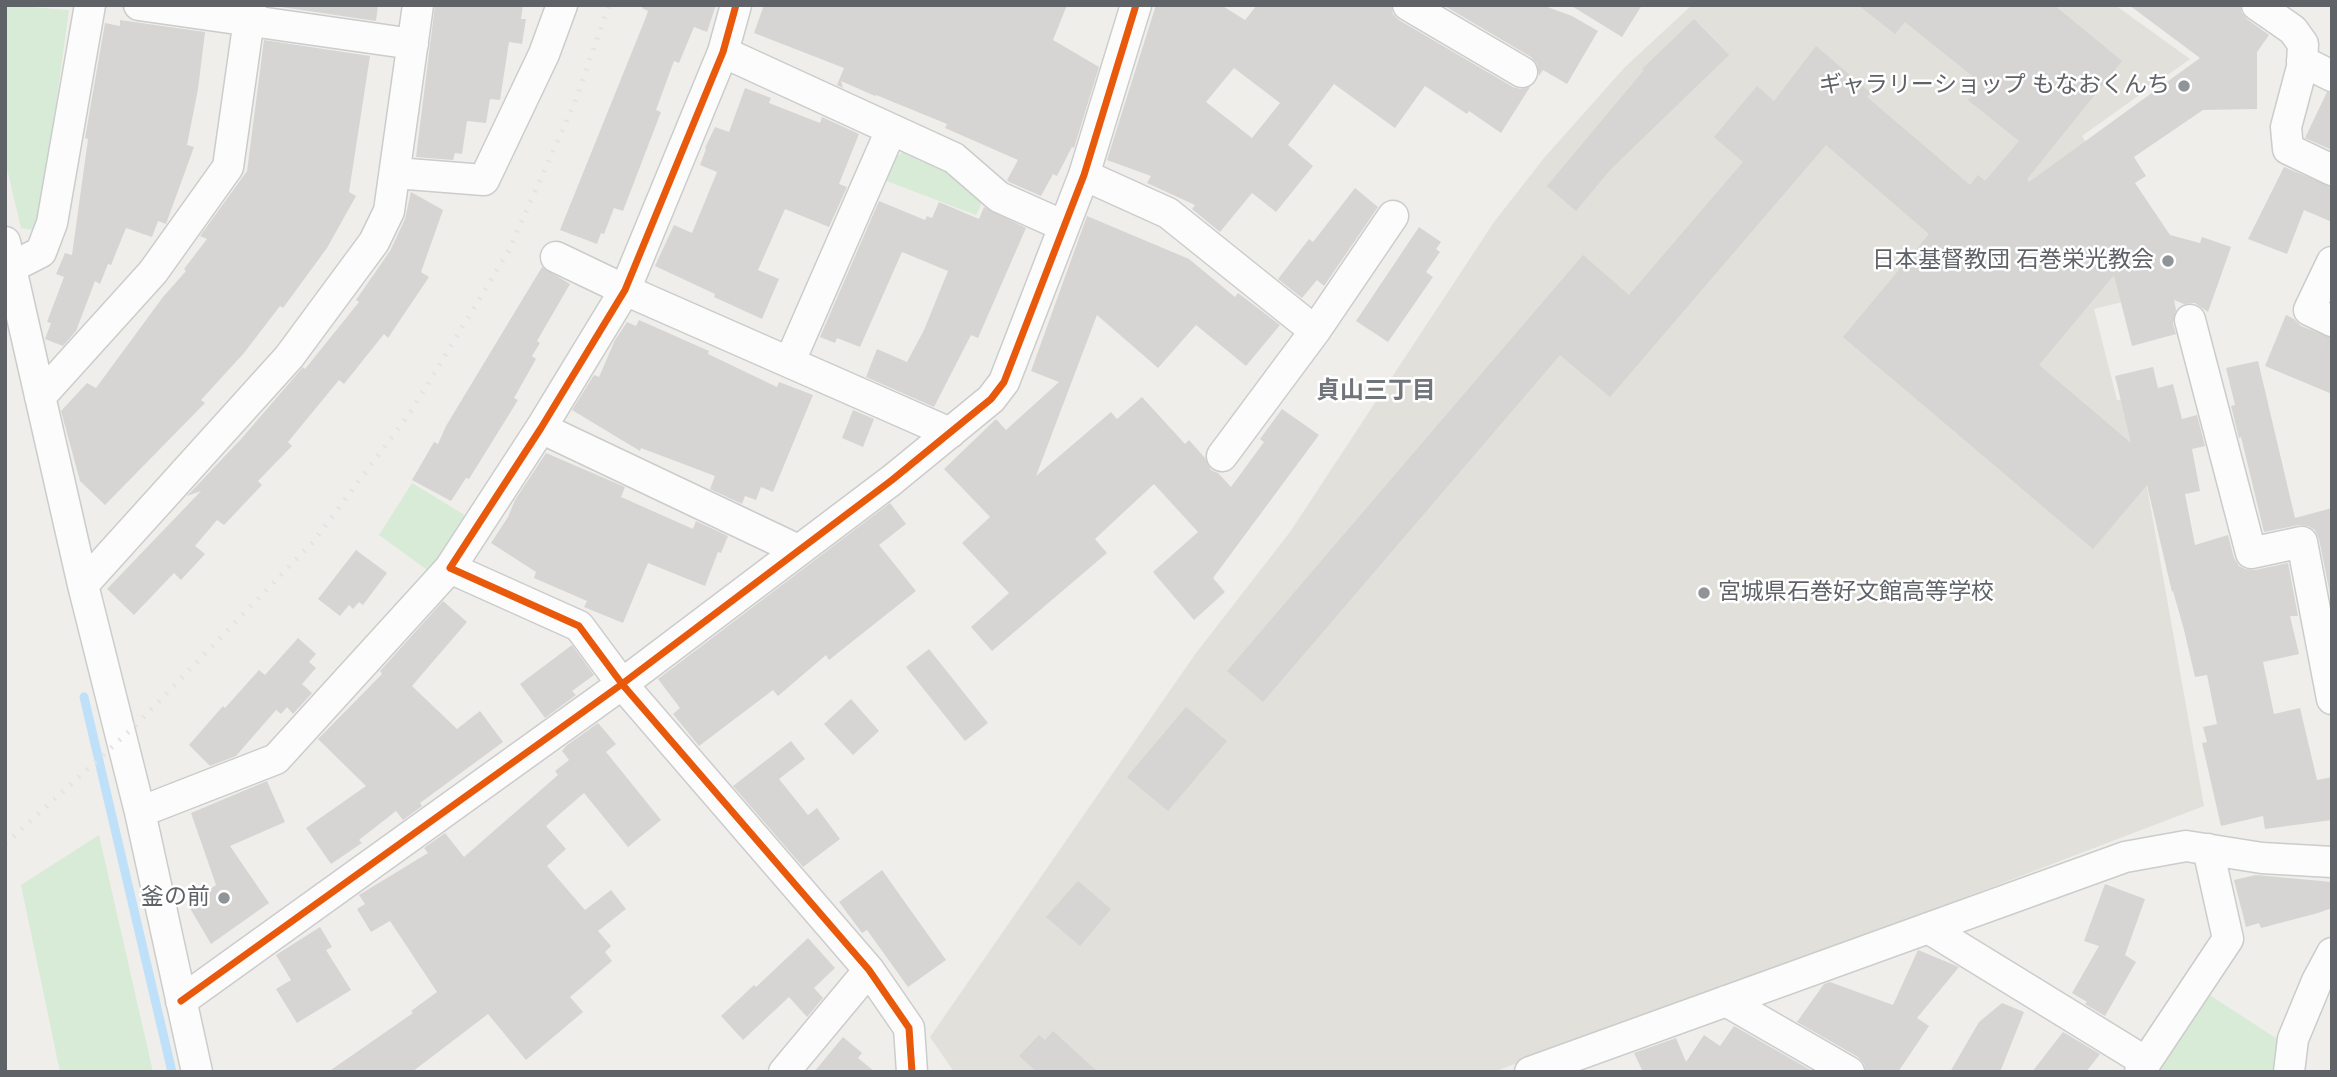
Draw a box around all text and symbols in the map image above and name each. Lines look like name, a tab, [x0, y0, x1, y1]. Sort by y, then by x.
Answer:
place label: ギャラリーショップ もなおくんち	[1819, 72, 2170, 100]
marker: ギャラリーショップ もなおくんち	[2176, 78, 2192, 94]
place label: 日本基督教団 石巻栄光教会	[1872, 247, 2154, 275]
marker: 日本基督教団 石巻栄光教会	[2160, 253, 2176, 269]
district label: 貞山三丁目	[1316, 378, 1436, 406]
place label: 宮城県石巻好文館高等学校	[1718, 579, 1994, 607]
marker: 宮城県石巻好文館高等学校	[1696, 585, 1712, 601]
place label: 釜の前	[141, 884, 210, 912]
marker: 釜の前	[216, 890, 232, 906]

